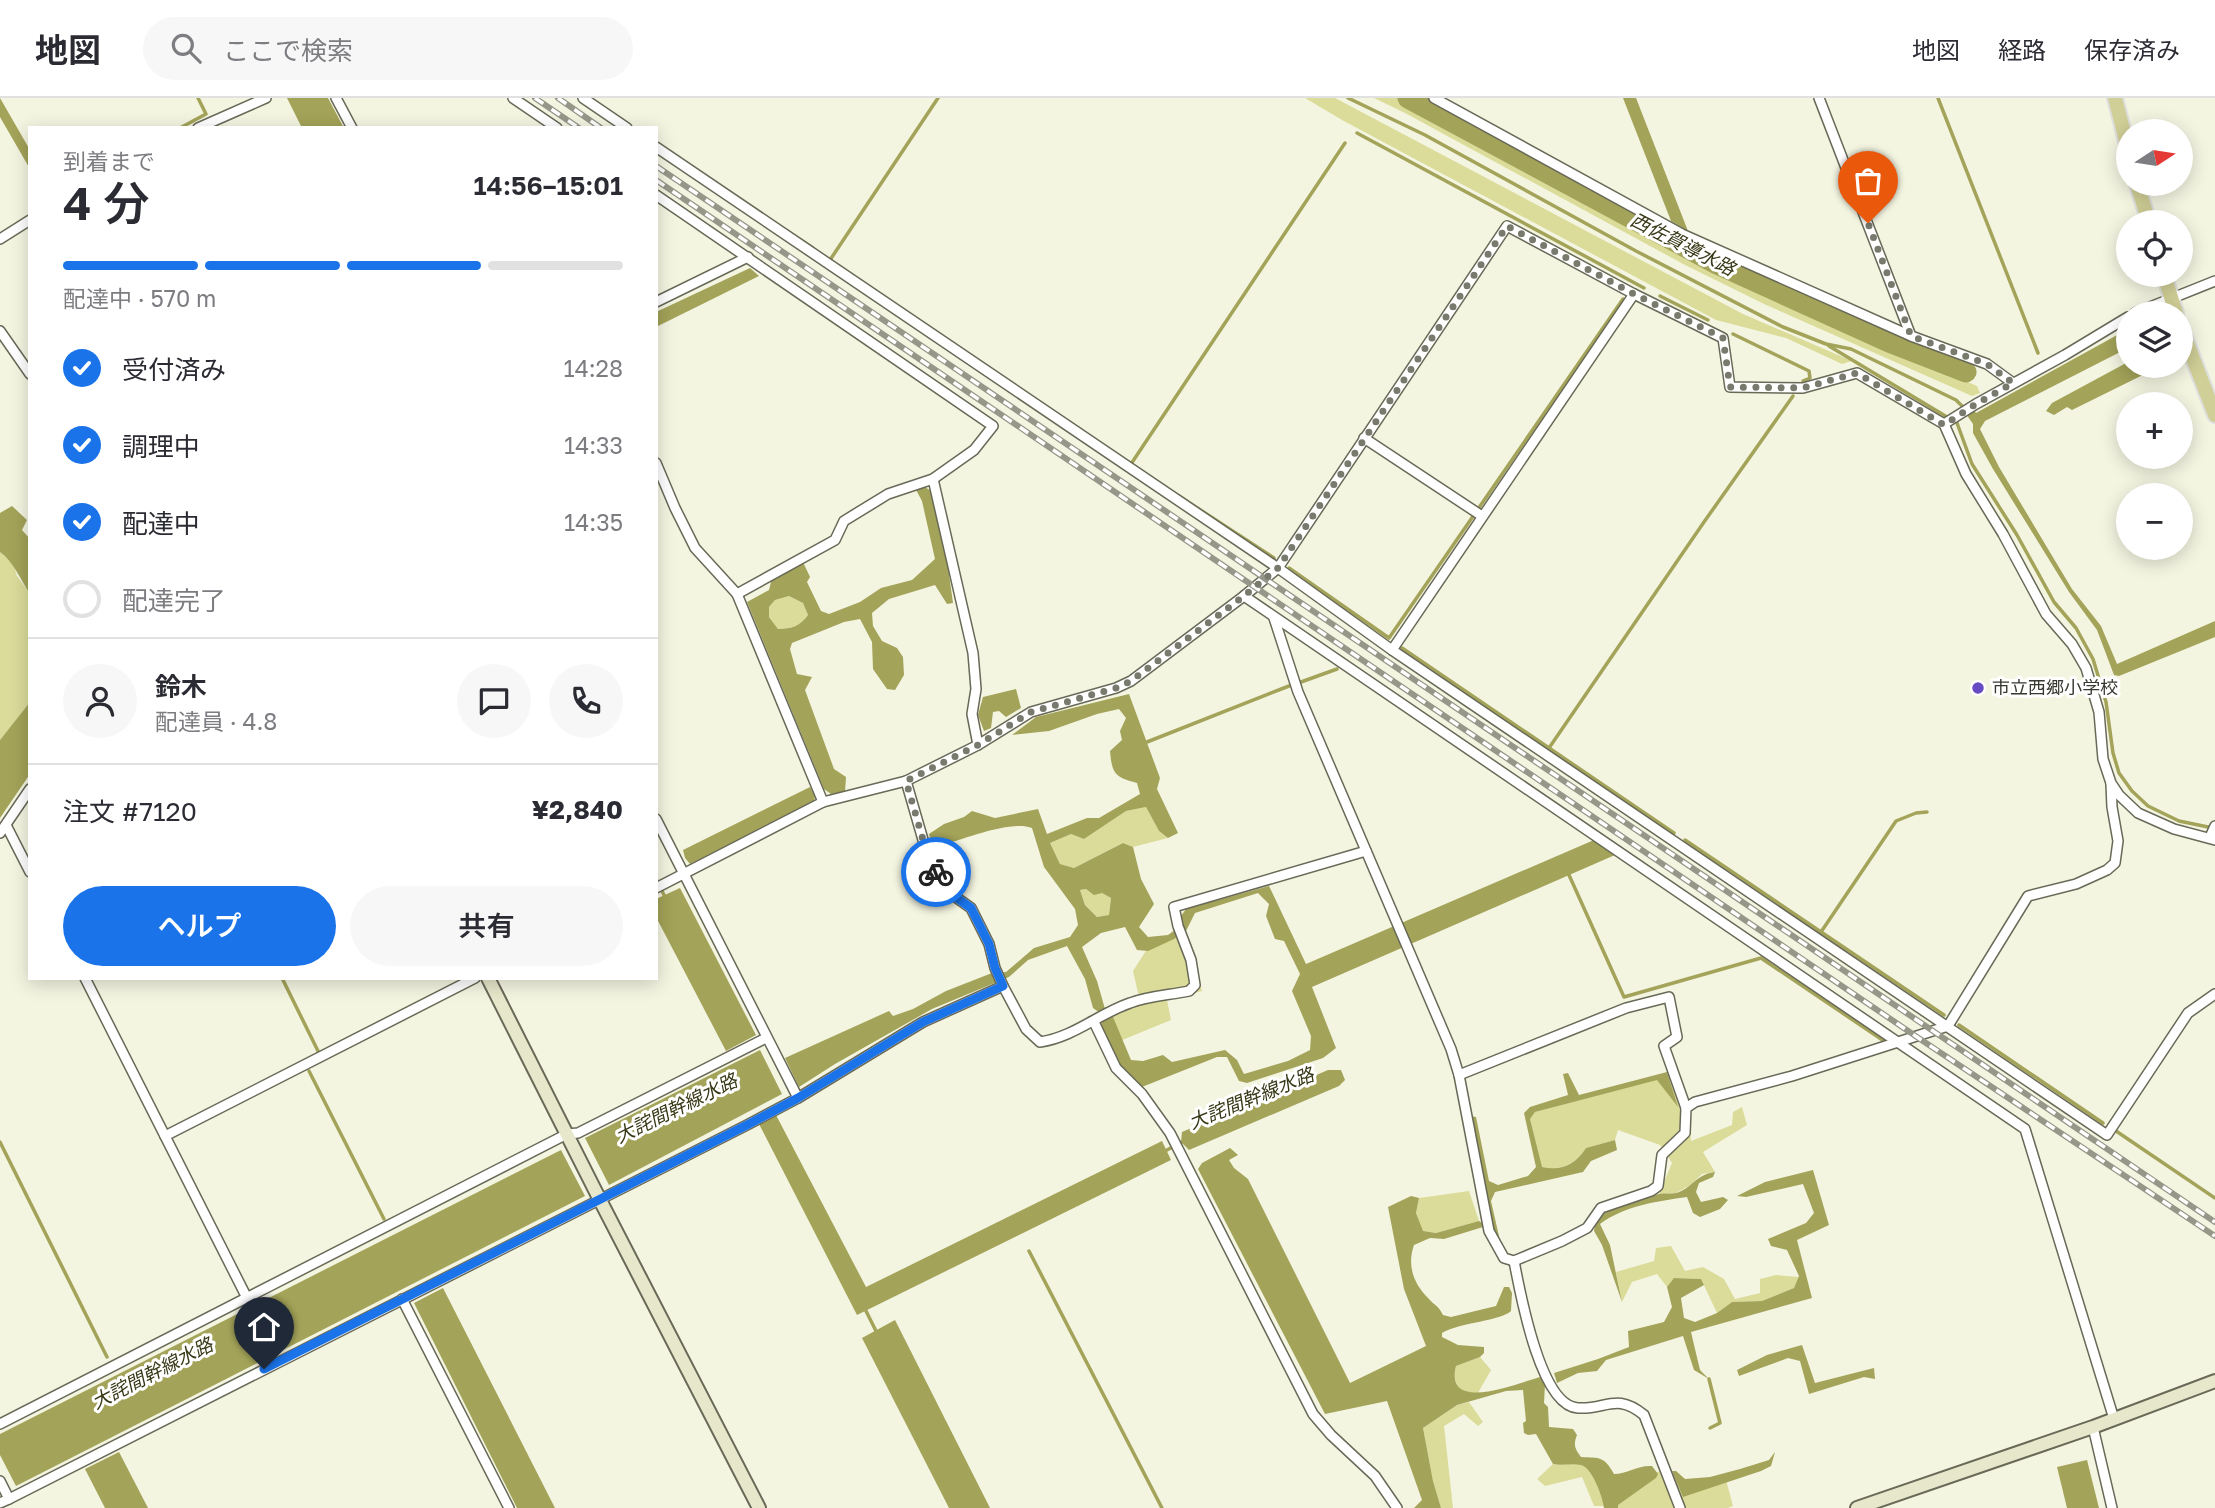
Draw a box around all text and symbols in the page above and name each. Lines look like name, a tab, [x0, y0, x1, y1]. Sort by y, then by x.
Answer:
search box	[143, 17, 633, 80]
icon: search	[167, 29, 205, 67]
text: 地図	[35, 30, 101, 69]
text: ここで検索	[223, 35, 353, 66]
text: 地図	[1912, 35, 1960, 64]
text: 経路	[1998, 35, 2046, 64]
text: 保存済み	[2084, 35, 2180, 64]
north arrow	[2116, 119, 2193, 196]
map controls	[2116, 119, 2193, 560]
text: 到着まで	[63, 147, 155, 175]
pin	[1838, 151, 1898, 223]
icon: bag	[1849, 162, 1887, 200]
text: 14:56–15:01	[473, 170, 623, 201]
text: 4 分	[63, 175, 149, 230]
water label: 西佐賀導水路	[1627, 207, 1741, 281]
button: locate	[2116, 210, 2193, 287]
text: 配達中 · 570 m	[63, 284, 216, 312]
button: layers	[2116, 301, 2193, 378]
icon: check	[63, 349, 101, 387]
text: 受付済み	[122, 354, 226, 385]
text: 14:28	[564, 354, 623, 382]
button: +	[2116, 392, 2193, 469]
icon: check	[63, 426, 101, 464]
text: 調理中	[122, 431, 200, 462]
text: 14:33	[564, 431, 623, 459]
button: −	[2116, 483, 2193, 560]
icon: check	[63, 503, 101, 541]
text: 配達中	[122, 508, 200, 539]
text: 14:35	[564, 508, 623, 536]
text: 配達完了	[122, 585, 226, 616]
button: person	[63, 664, 137, 738]
button: chat	[457, 664, 531, 738]
button: phone	[549, 664, 623, 738]
text: 鈴木	[155, 671, 207, 702]
place label: 市立西郷小学校	[1992, 676, 2118, 698]
marker: 市立西郷小学校	[1970, 680, 1986, 696]
text: 配達員 · 4.8	[155, 707, 277, 735]
text: ¥2,840	[532, 794, 623, 825]
text: 注文 #7120	[63, 796, 197, 827]
courier	[901, 837, 971, 907]
icon: bike	[917, 853, 955, 891]
button: ヘルプ	[63, 886, 336, 966]
button: 共有	[350, 886, 623, 966]
water label: 大詫間幹線水路	[1185, 1061, 1319, 1133]
water label: 大詫間幹線水路	[611, 1067, 742, 1147]
pin	[234, 1297, 294, 1369]
icon: home	[245, 1308, 283, 1346]
water label: 大詫間幹線水路	[87, 1331, 218, 1413]

